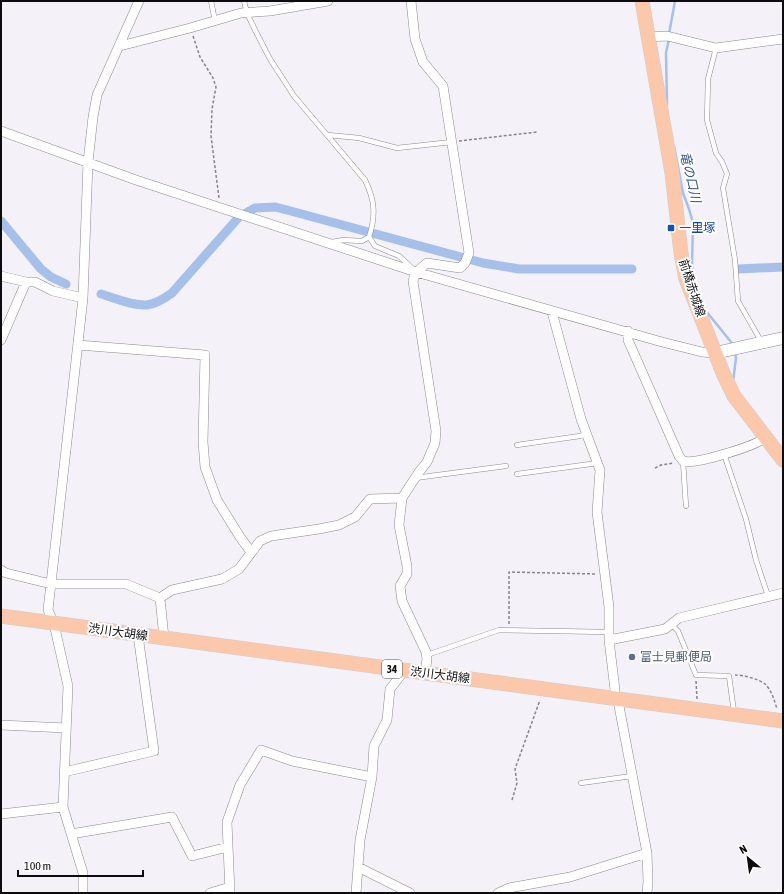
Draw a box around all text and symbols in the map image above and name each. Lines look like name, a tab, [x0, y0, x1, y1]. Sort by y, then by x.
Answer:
water label: 竜の口川	[677, 150, 704, 206]
place label: 一里塚	[679, 221, 715, 235]
marker: 一里塚	[666, 223, 676, 233]
street label: 前橋赤城線	[676, 257, 708, 319]
street label: 渋川大胡線	[87, 621, 149, 643]
place label: 富士見郵便局	[640, 650, 712, 664]
marker: 富士見郵便局	[627, 652, 637, 662]
road number: 34	[382, 660, 402, 678]
street label: 渋川大胡線	[409, 664, 471, 686]
north arrow	[728, 838, 768, 878]
text: N	[737, 842, 749, 856]
scale bar	[18, 852, 143, 878]
text: 100 m	[24, 859, 51, 873]

